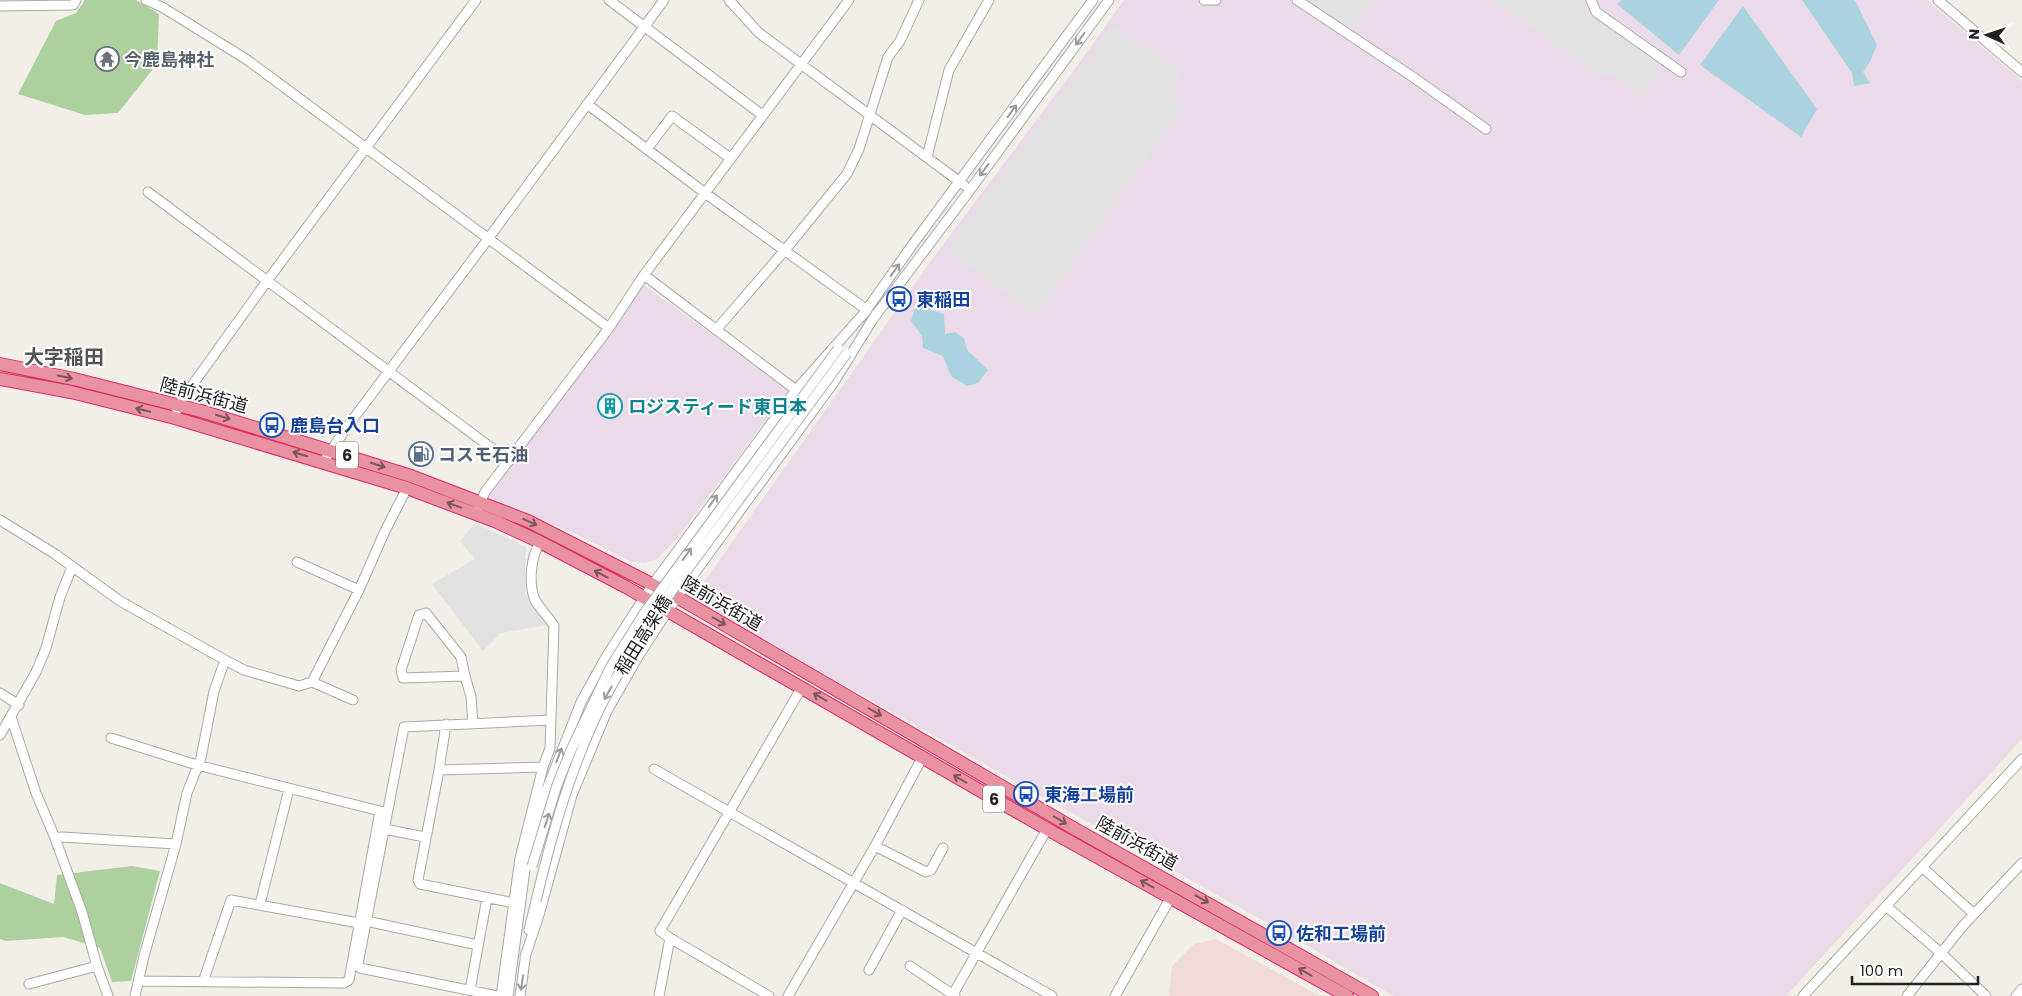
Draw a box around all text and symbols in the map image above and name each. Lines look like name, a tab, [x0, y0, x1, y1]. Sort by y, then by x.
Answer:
north arrow	[1962, 10, 2012, 60]
text: N	[1964, 29, 1984, 40]
one-way arrow	[1075, 32, 1086, 45]
temple icon: 今鹿島神社	[94, 46, 120, 72]
place label: 今鹿島神社	[124, 47, 214, 72]
one-way arrow	[1007, 104, 1017, 118]
one-way arrow	[979, 163, 990, 176]
one-way arrow	[890, 263, 900, 277]
bus stop icon: 東稲田	[886, 286, 912, 312]
place label: 東稲田	[916, 287, 970, 312]
district label: 大字稲田	[24, 343, 104, 371]
street label: 陸前浜街道	[157, 371, 251, 419]
one-way arrow	[57, 373, 73, 383]
building icon: ロジスティード東日本	[597, 393, 623, 419]
place label: ロジスティード東日本	[628, 394, 807, 419]
one-way arrow	[136, 405, 152, 414]
bus stop icon: 鹿島台入口	[259, 412, 285, 438]
one-way arrow	[214, 413, 230, 423]
place label: 鹿島台入口	[290, 413, 380, 438]
fuel station icon: コスモ石油	[408, 441, 434, 467]
road number: 6	[336, 442, 358, 468]
place label: コスモ石油	[438, 442, 528, 467]
one-way arrow	[292, 449, 308, 459]
one-way arrow	[369, 461, 385, 470]
one-way arrow	[708, 495, 719, 508]
one-way arrow	[447, 500, 462, 509]
one-way arrow	[522, 518, 537, 527]
one-way arrow	[682, 547, 692, 561]
one-way arrow	[594, 569, 609, 578]
street label: 陸前浜街道	[677, 570, 767, 636]
street label: 稲田高架橋	[609, 590, 677, 680]
one-way arrow	[711, 617, 726, 627]
one-way arrow	[603, 685, 612, 700]
one-way arrow	[813, 692, 827, 702]
one-way arrow	[867, 707, 882, 717]
one-way arrow	[555, 748, 564, 763]
one-way arrow	[953, 774, 968, 783]
bus stop icon: 東海工場前	[1013, 781, 1039, 807]
place label: 東海工場前	[1044, 782, 1134, 807]
road number: 6	[983, 786, 1005, 812]
street label: 陸前浜街道	[1092, 810, 1182, 876]
one-way arrow	[542, 812, 552, 828]
one-way arrow	[1053, 815, 1068, 825]
one-way arrow	[1140, 879, 1155, 889]
one-way arrow	[1195, 895, 1209, 905]
bus stop icon: 佐和工場前	[1266, 920, 1292, 946]
place label: 佐和工場前	[1296, 921, 1386, 946]
scale bar	[1852, 954, 1978, 986]
text: 100 m	[1860, 960, 1903, 981]
one-way arrow	[1298, 966, 1312, 976]
one-way arrow	[517, 974, 527, 990]

